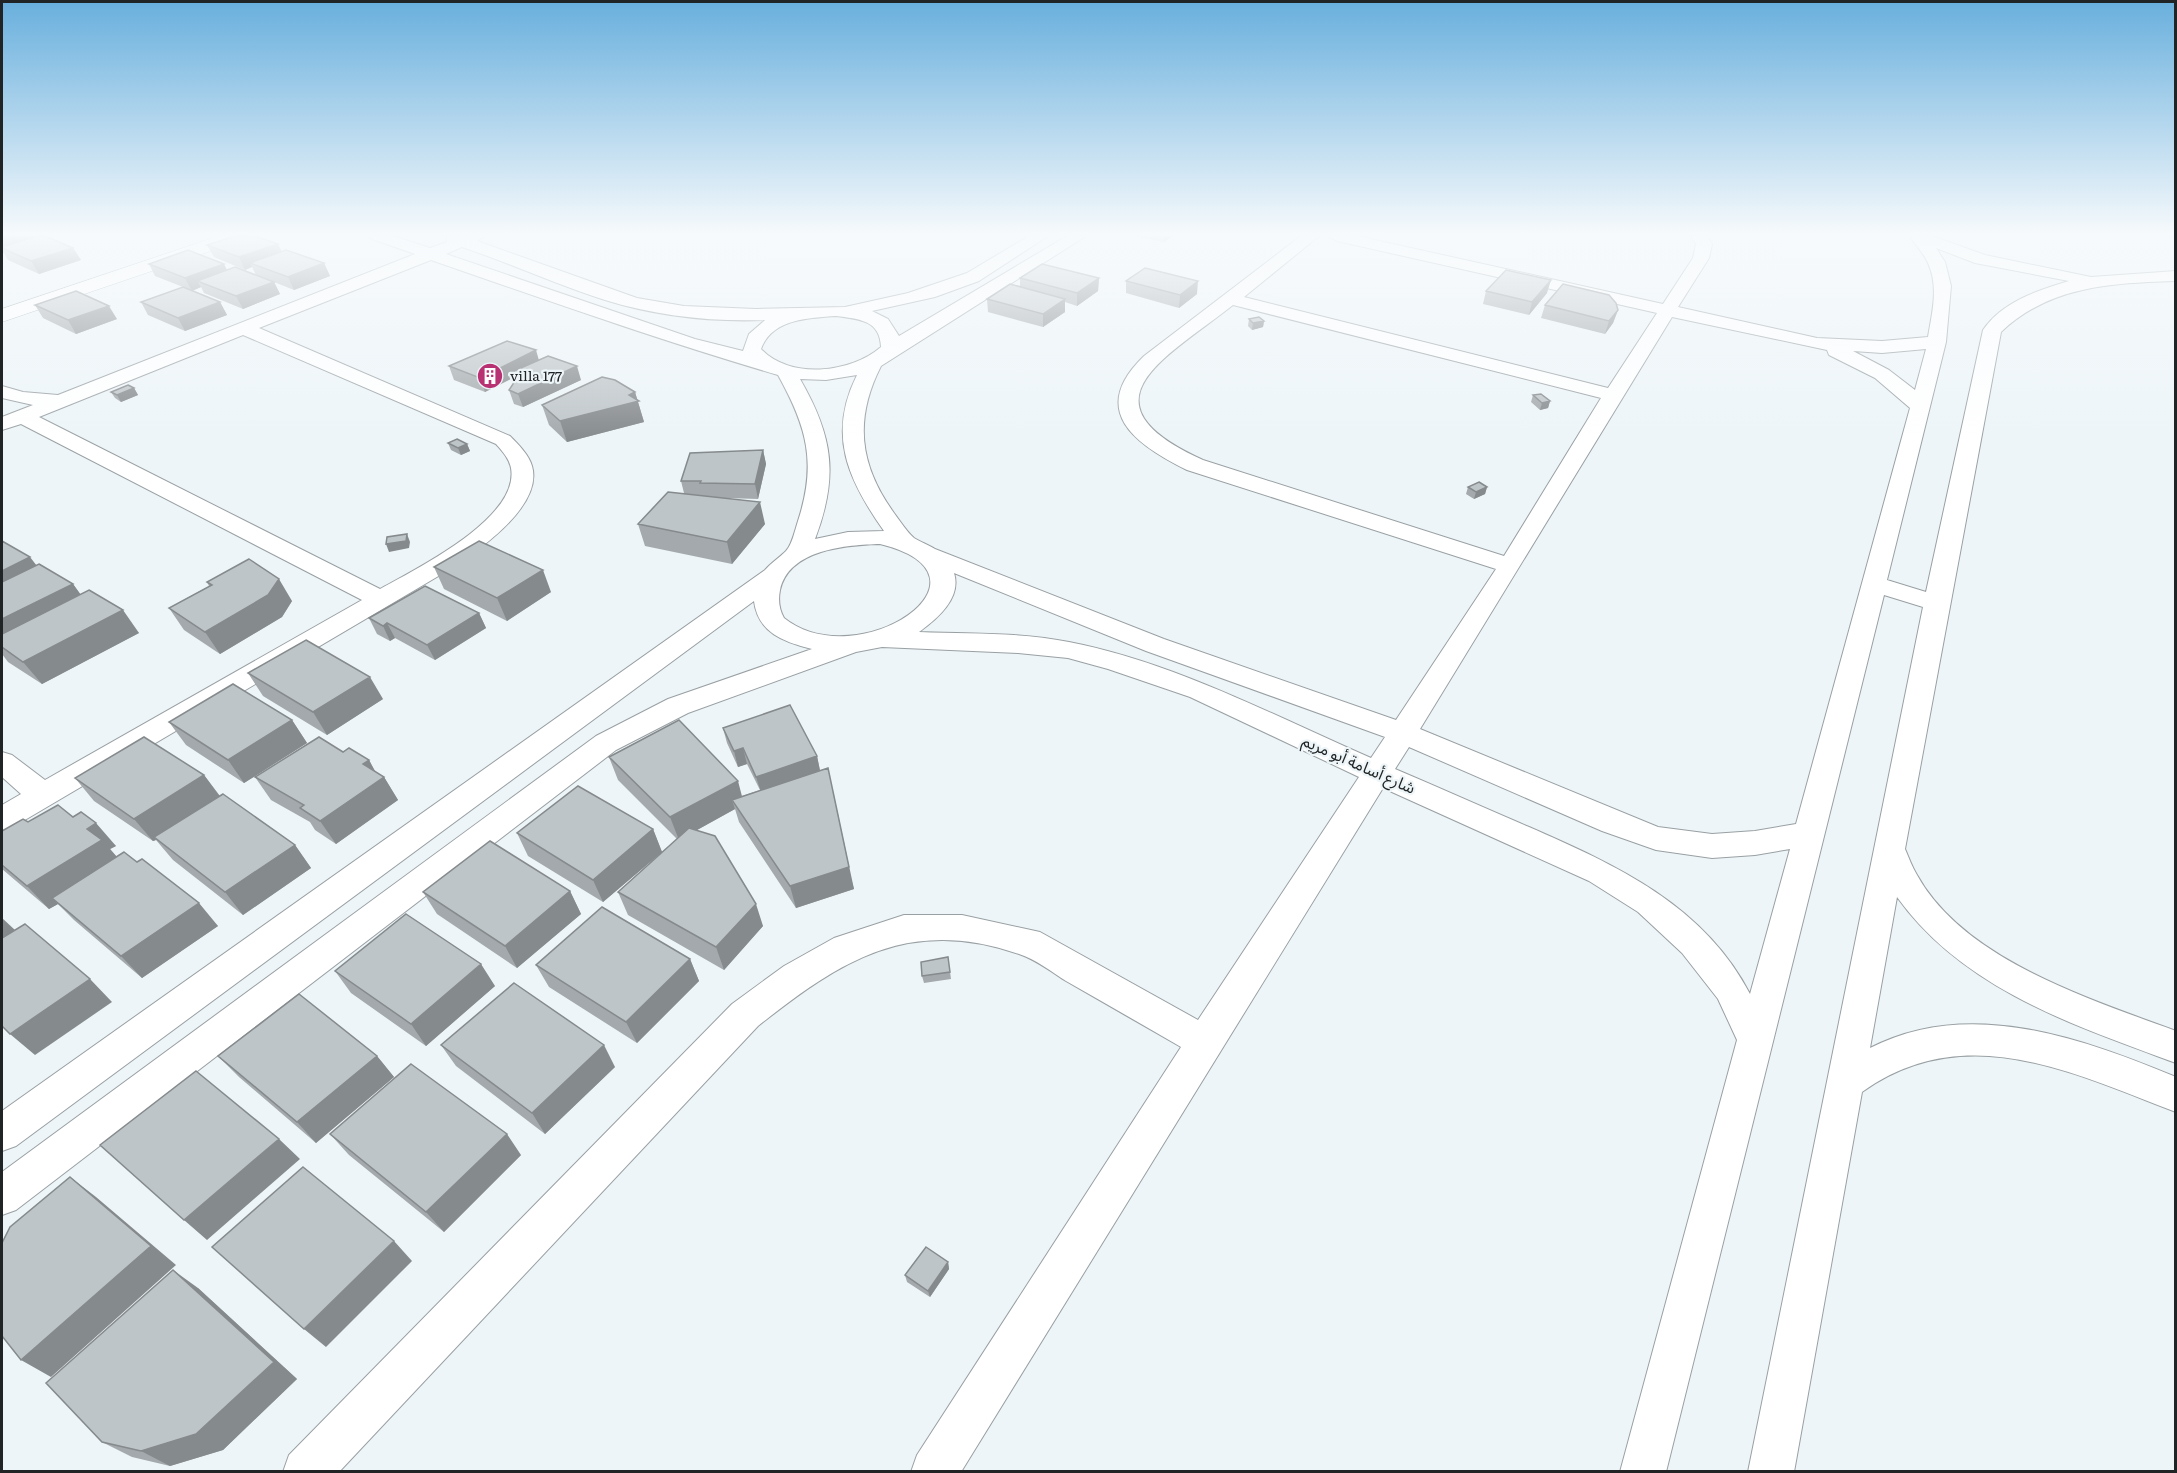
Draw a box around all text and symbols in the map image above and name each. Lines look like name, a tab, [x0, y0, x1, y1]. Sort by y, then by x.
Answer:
building icon: villa 177	[475, 361, 505, 391]
place label: villa 177	[510, 365, 562, 385]
street label: شارع أسامة أبو مريم	[1298, 727, 1420, 801]

